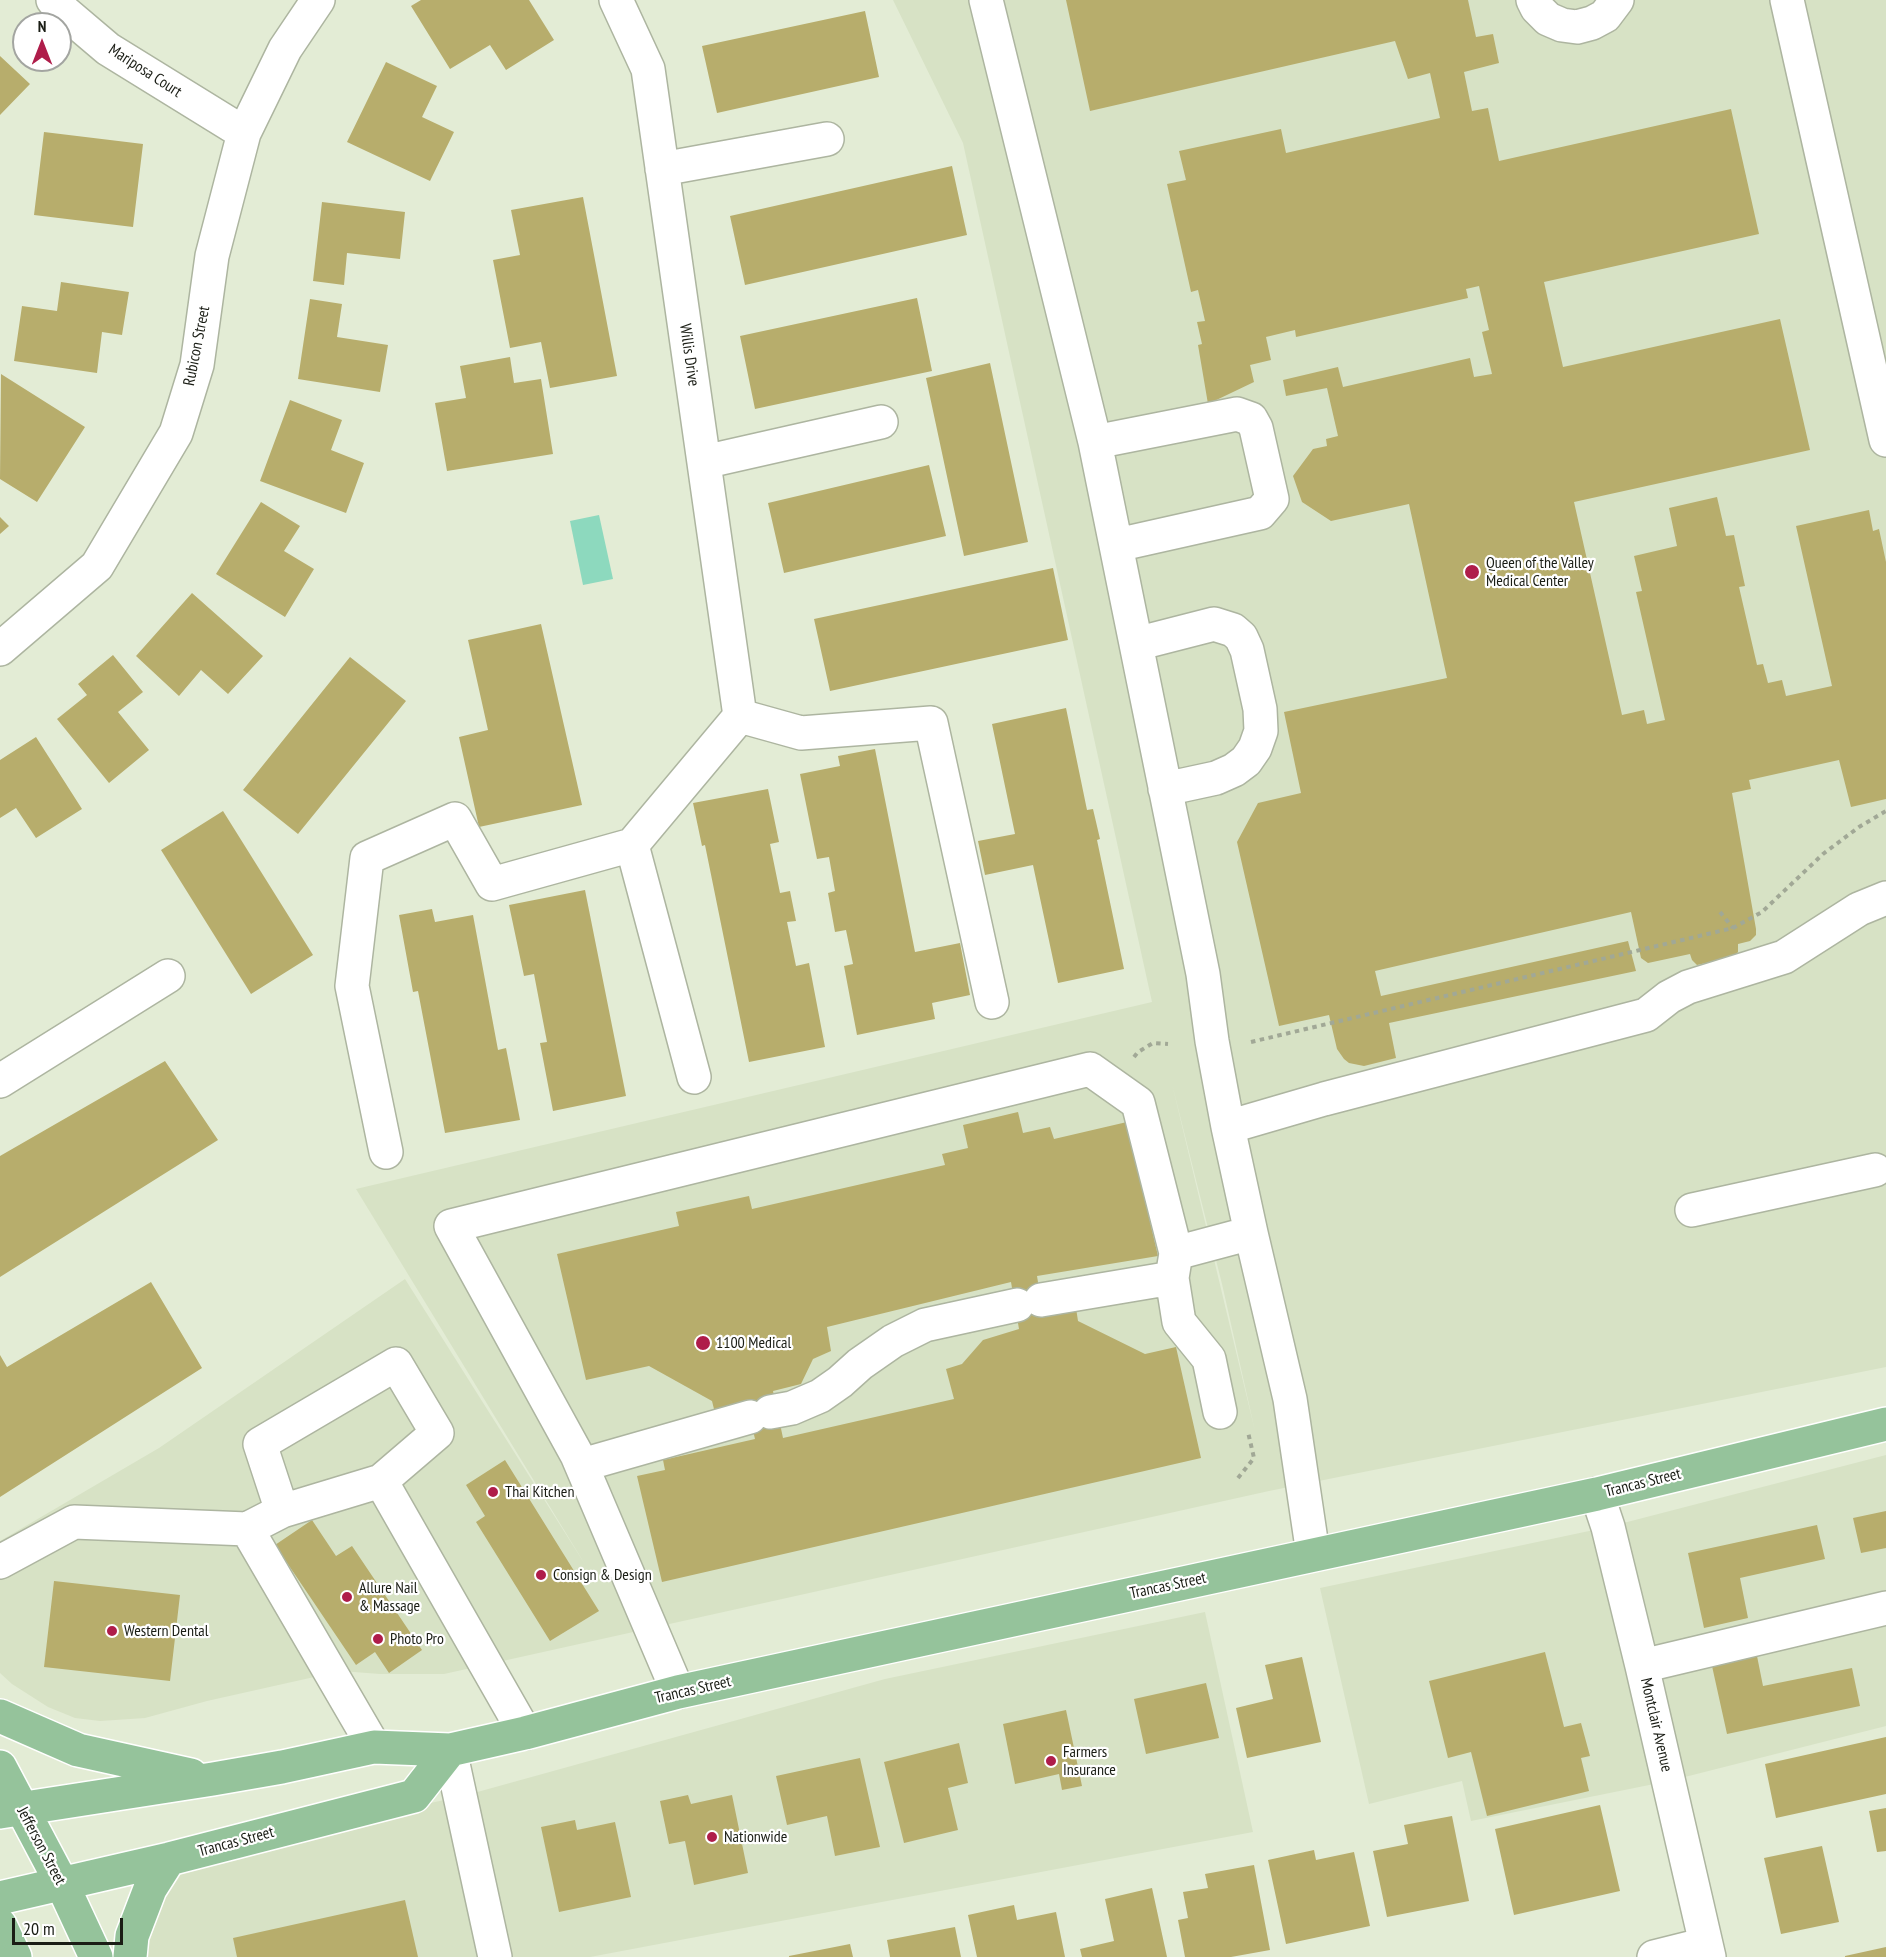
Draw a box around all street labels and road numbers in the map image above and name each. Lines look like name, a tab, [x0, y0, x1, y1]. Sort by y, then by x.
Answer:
street label: Mariposa Court	[105, 40, 185, 102]
street label: Rubicon Street	[180, 304, 214, 388]
street label: Willis Drive	[675, 322, 703, 388]
street label: Trancas Street	[1603, 1464, 1683, 1502]
street label: Trancas Street	[1128, 1569, 1208, 1603]
street label: Trancas Street	[653, 1672, 733, 1708]
street label: Montclair Avenue	[1636, 1676, 1676, 1774]
street label: Jefferson Street	[12, 1804, 70, 1888]
street label: Trancas Street	[196, 1823, 276, 1861]

